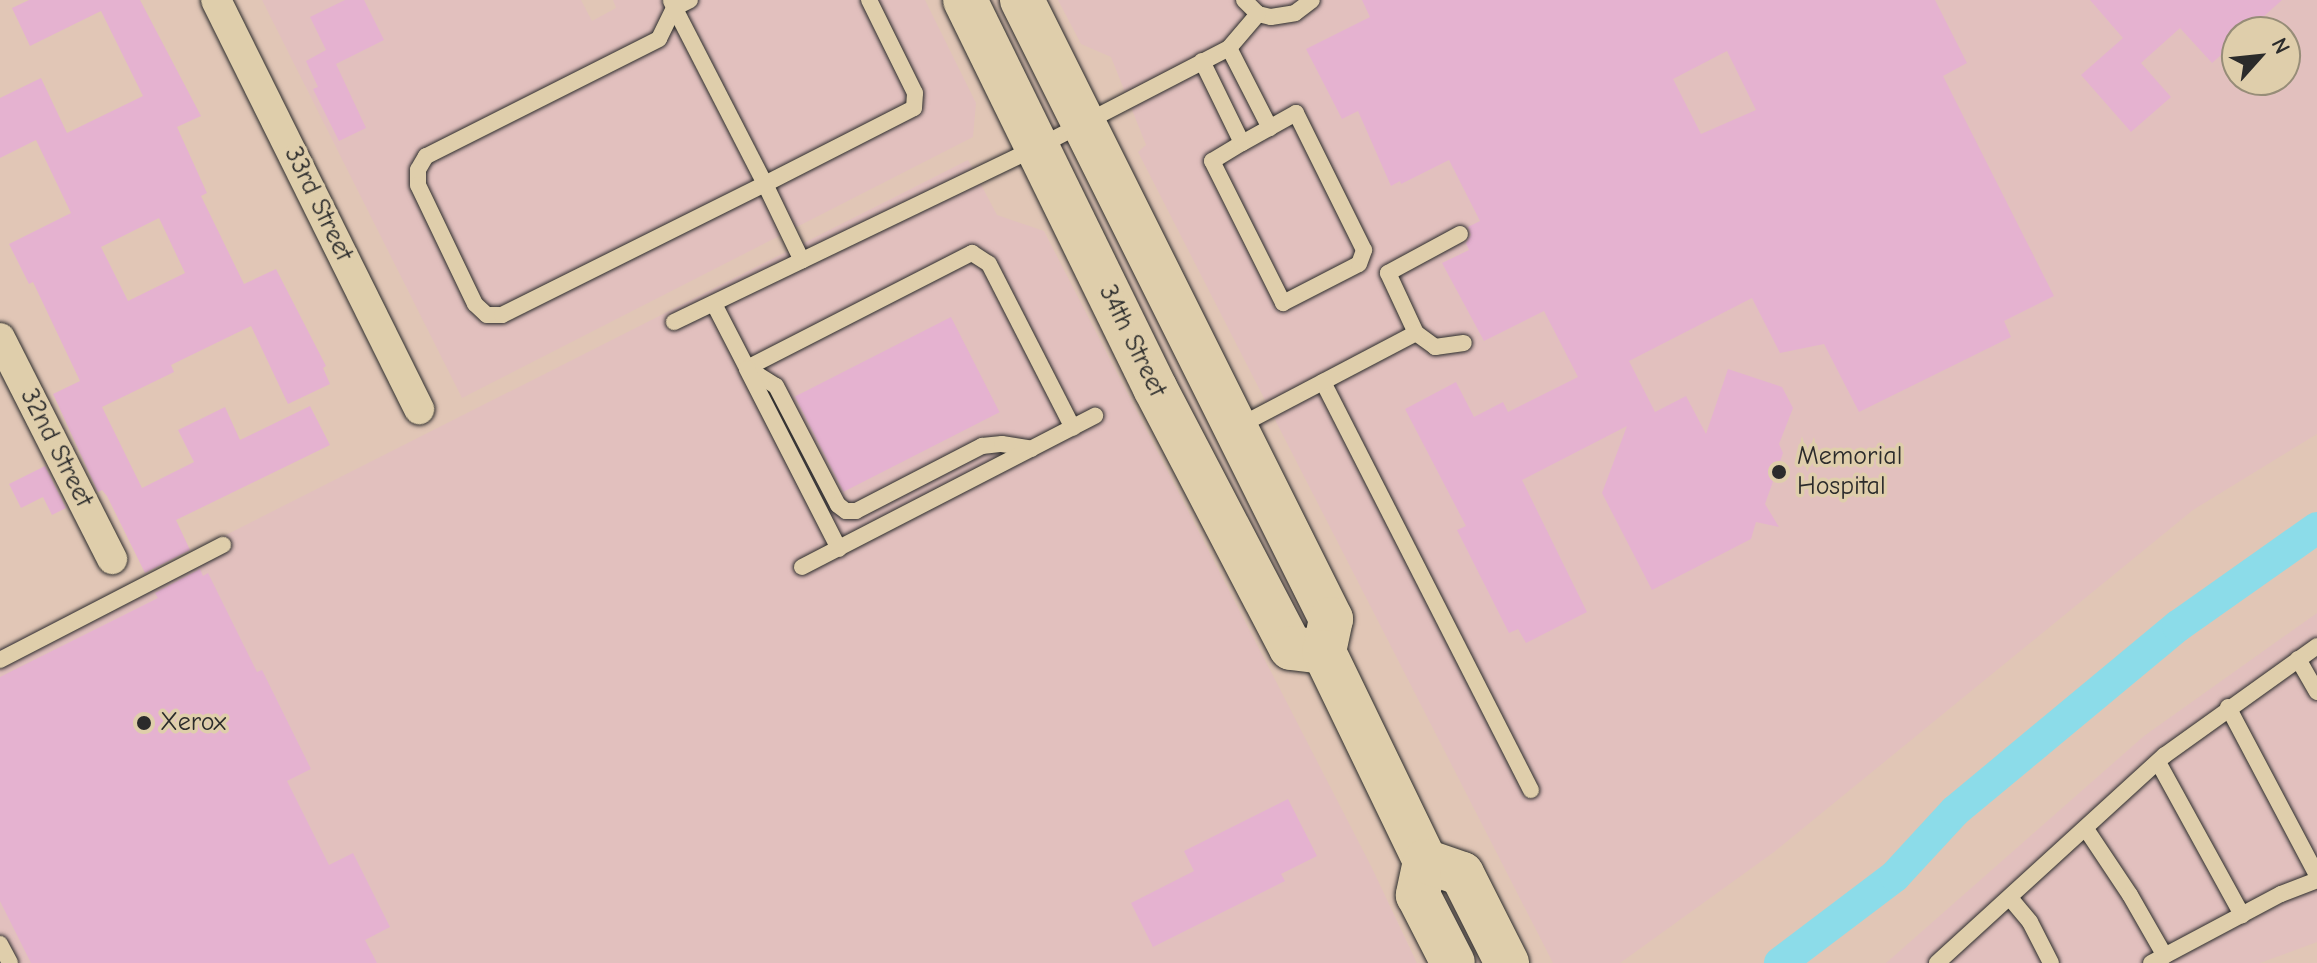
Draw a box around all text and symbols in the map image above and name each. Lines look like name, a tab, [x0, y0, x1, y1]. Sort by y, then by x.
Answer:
north arrow	[2221, 16, 2301, 96]
text: N	[2266, 34, 2295, 58]
street label: 33rd Street	[277, 142, 359, 266]
street label: 34th Street	[1091, 280, 1173, 402]
street label: 32nd Street	[13, 384, 99, 512]
place label: Memorial Hospital	[1797, 441, 1902, 502]
marker: Memorial Hospital	[1768, 461, 1790, 483]
place label: Xerox	[160, 707, 226, 739]
marker: Xerox	[135, 714, 153, 732]

